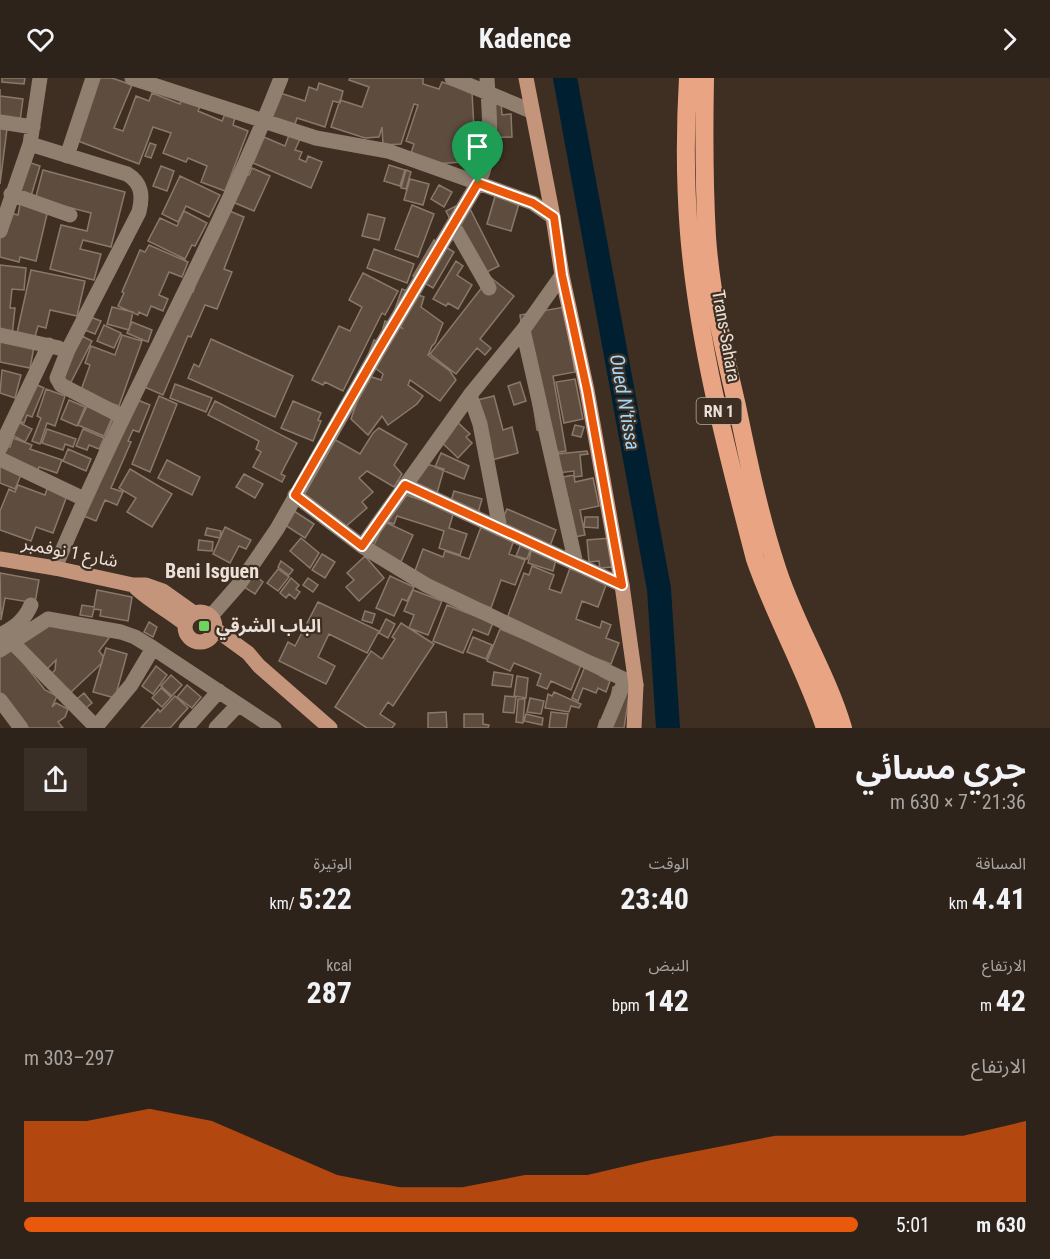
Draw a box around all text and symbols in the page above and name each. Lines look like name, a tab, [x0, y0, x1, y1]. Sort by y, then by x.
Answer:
icon: heart	[24, 23, 57, 56]
text: Kadence	[479, 23, 571, 55]
icon: forward	[993, 23, 1026, 56]
pin	[452, 121, 503, 183]
icon: arrive	[461, 130, 494, 163]
street label: Trans-Sahara	[708, 288, 745, 383]
water label: Oued N'tissa	[605, 352, 645, 452]
road number: RN 1	[696, 398, 742, 424]
street label: شارع 1 نوفمبر	[19, 532, 120, 575]
district label: Beni Isguen	[165, 559, 259, 583]
place label: الباب الشرقي	[216, 615, 321, 640]
marker: الباب الشرقي	[197, 619, 211, 633]
button: share	[24, 748, 87, 811]
text: جري مسائي	[856, 748, 1026, 787]
text: 21:36 · 7 × 630 m	[890, 790, 1026, 814]
text: الوتيرة	[314, 854, 352, 873]
text: الوقت	[649, 854, 689, 873]
text: المسافة	[976, 854, 1026, 873]
text: 5:22	[298, 881, 352, 916]
text: 23:40	[620, 881, 689, 916]
text: 4.41	[972, 881, 1026, 916]
text: /km	[269, 894, 298, 913]
text: km	[949, 894, 972, 913]
text: kcal	[326, 956, 352, 975]
text: النبض	[648, 956, 689, 975]
text: الارتفاع	[982, 956, 1026, 975]
text: 287	[307, 975, 352, 1010]
text: 142	[644, 983, 689, 1018]
text: 42	[996, 983, 1026, 1018]
text: bpm	[612, 996, 644, 1015]
text: m	[980, 996, 996, 1015]
text: 297–303 m	[24, 1046, 114, 1070]
text: الارتفاع	[971, 1054, 1026, 1078]
text: 5:01	[896, 1213, 930, 1237]
text: 630 m	[976, 1213, 1026, 1237]

